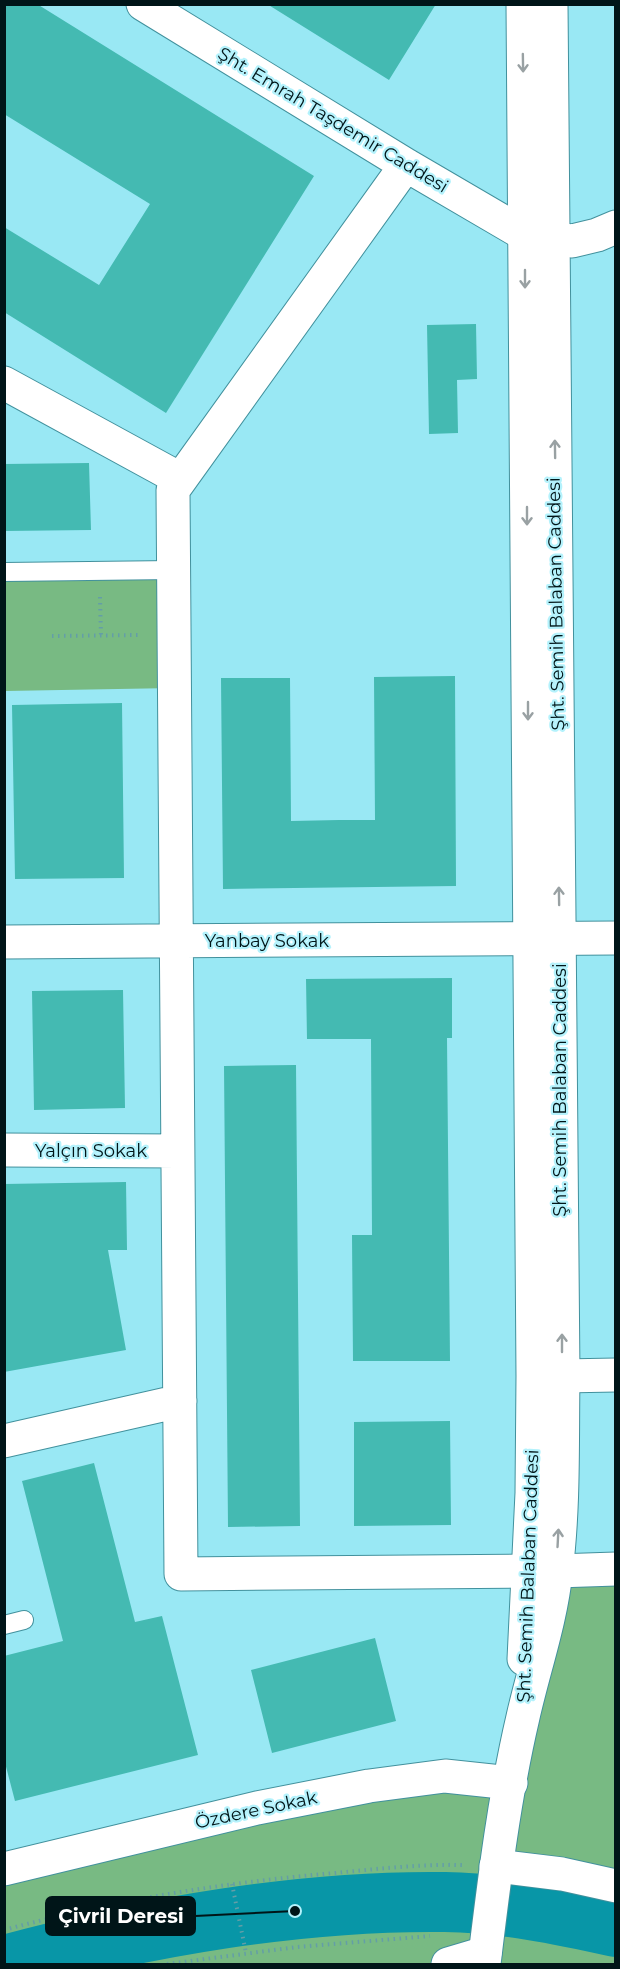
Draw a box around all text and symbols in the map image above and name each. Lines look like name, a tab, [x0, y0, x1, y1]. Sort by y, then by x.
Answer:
street label: Şht. Emrah Taşdemir Caddesi	[214, 42, 452, 198]
one-way arrow	[517, 52, 529, 72]
one-way arrow	[519, 268, 531, 288]
one-way arrow	[549, 439, 561, 459]
street label: Şht. Semih Balaban Caddesi	[543, 477, 569, 731]
one-way arrow	[521, 505, 533, 525]
one-way arrow	[522, 700, 534, 720]
one-way arrow	[553, 886, 565, 906]
street label: Yanbay Sokak	[205, 930, 329, 952]
street label: Şht. Semih Balaban Caddesi	[549, 963, 571, 1217]
street label: Yalçın Sokak	[35, 1140, 147, 1162]
one-way arrow	[556, 1333, 568, 1353]
street label: Şht. Semih Balaban Caddesi	[513, 1449, 543, 1703]
one-way arrow	[553, 1528, 564, 1548]
street label: Özdere Sokak	[193, 1786, 319, 1834]
callout: Çivril Deresi	[46, 1897, 195, 1935]
text: Çivril Deresi	[58, 1904, 184, 1928]

